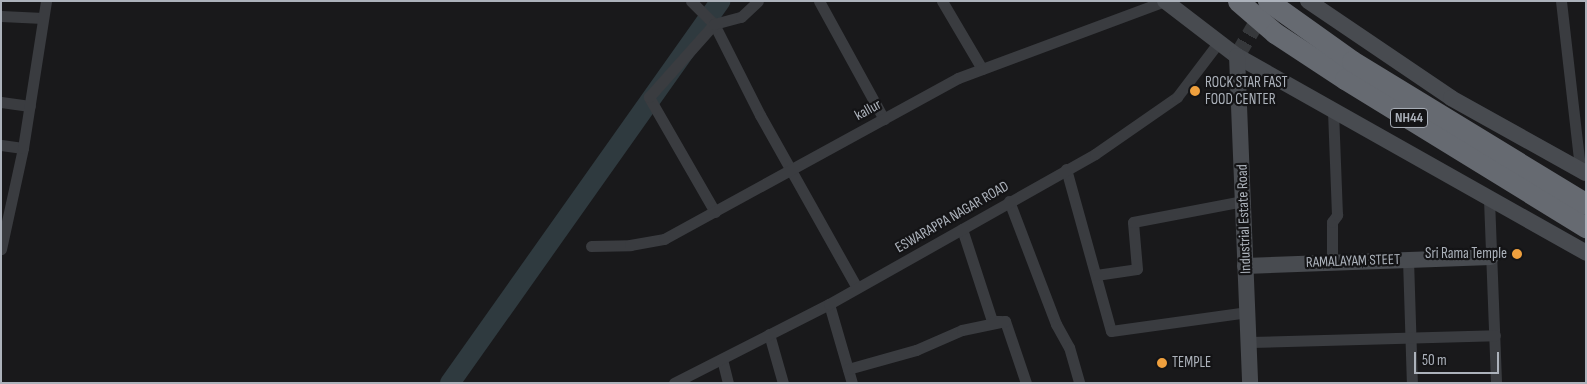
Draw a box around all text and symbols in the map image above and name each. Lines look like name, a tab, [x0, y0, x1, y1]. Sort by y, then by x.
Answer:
place label: ROCK STAR FAST FOOD CENTER	[1205, 73, 1288, 108]
marker: ROCK STAR FAST FOOD CENTER	[1189, 85, 1201, 97]
street label: kallur	[852, 95, 884, 125]
road number: NH44	[1389, 106, 1429, 130]
street label: Industrial Estate Road	[1233, 164, 1255, 274]
street label: ESWARAPPA NAGAR ROAD	[892, 177, 1012, 257]
place label: Sri Rama Temple	[1425, 245, 1507, 263]
marker: Sri Rama Temple	[1511, 248, 1523, 260]
street label: RAMALAYAM STEET	[1306, 250, 1400, 272]
scale bar	[1417, 342, 1502, 374]
text: 50 m	[1422, 351, 1447, 370]
place label: TEMPLE	[1172, 354, 1211, 372]
marker: TEMPLE	[1156, 357, 1168, 369]

